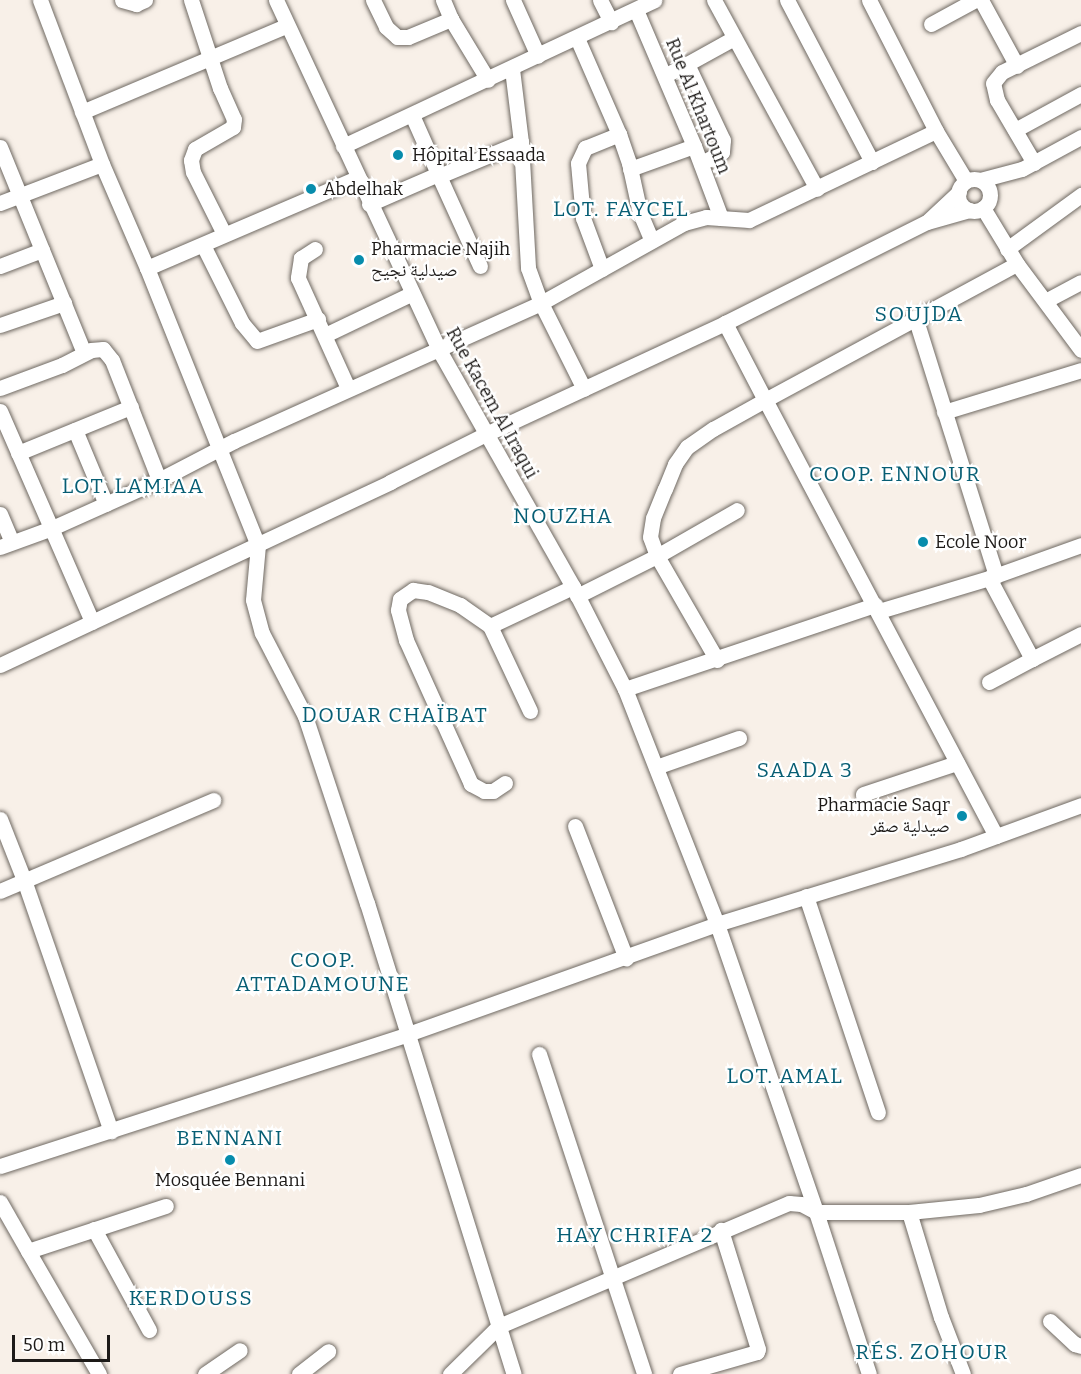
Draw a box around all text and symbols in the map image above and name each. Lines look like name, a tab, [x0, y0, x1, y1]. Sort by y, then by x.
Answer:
street label: Rue Al Khartoum	[661, 35, 735, 177]
place label: Hôpital Essaada	[412, 144, 545, 166]
marker: Hôpital Essaada	[389, 146, 407, 164]
place label: Abdelhak	[323, 178, 403, 200]
marker: Abdelhak	[304, 182, 318, 196]
district label: LOT. FAYCEL	[553, 196, 689, 222]
place label: Pharmacie Najih صيدلية نجيح	[371, 239, 510, 282]
marker: Pharmacie Najih صيدلية نجيح	[352, 253, 366, 267]
district label: SOUJDA	[874, 301, 964, 327]
street label: Rue Kacem Al Iraqui	[442, 324, 542, 482]
district label: COOP. ENNOUR	[809, 461, 981, 487]
district label: LOT. LAMIAA	[62, 473, 204, 499]
district label: NOUZHA	[513, 503, 613, 529]
place label: Ecole Noor	[935, 531, 1026, 553]
marker: Ecole Noor	[916, 535, 930, 549]
district label: DOUAR CHAÏBAT	[302, 702, 488, 728]
district label: SAADA 3	[756, 757, 854, 783]
place label: Pharmacie Saqr صيدلية صقر	[817, 795, 950, 838]
marker: Pharmacie Saqr صيدلية صقر	[955, 809, 969, 823]
district label: COOP. ATTADAMOUNE	[236, 947, 410, 997]
district label: LOT. AMAL	[727, 1063, 843, 1089]
district label: BENNANI	[176, 1125, 284, 1151]
marker: Mosquée Bennani	[223, 1153, 237, 1167]
place label: Mosquée Bennani	[155, 1169, 305, 1191]
district label: HAY CHRIFA 2	[556, 1222, 714, 1248]
district label: KERDOUSS	[129, 1285, 253, 1311]
scale bar	[15, 1323, 112, 1361]
text: 50 m	[23, 1334, 65, 1356]
district label: RÉS. ZOHOUR	[855, 1339, 1009, 1365]

